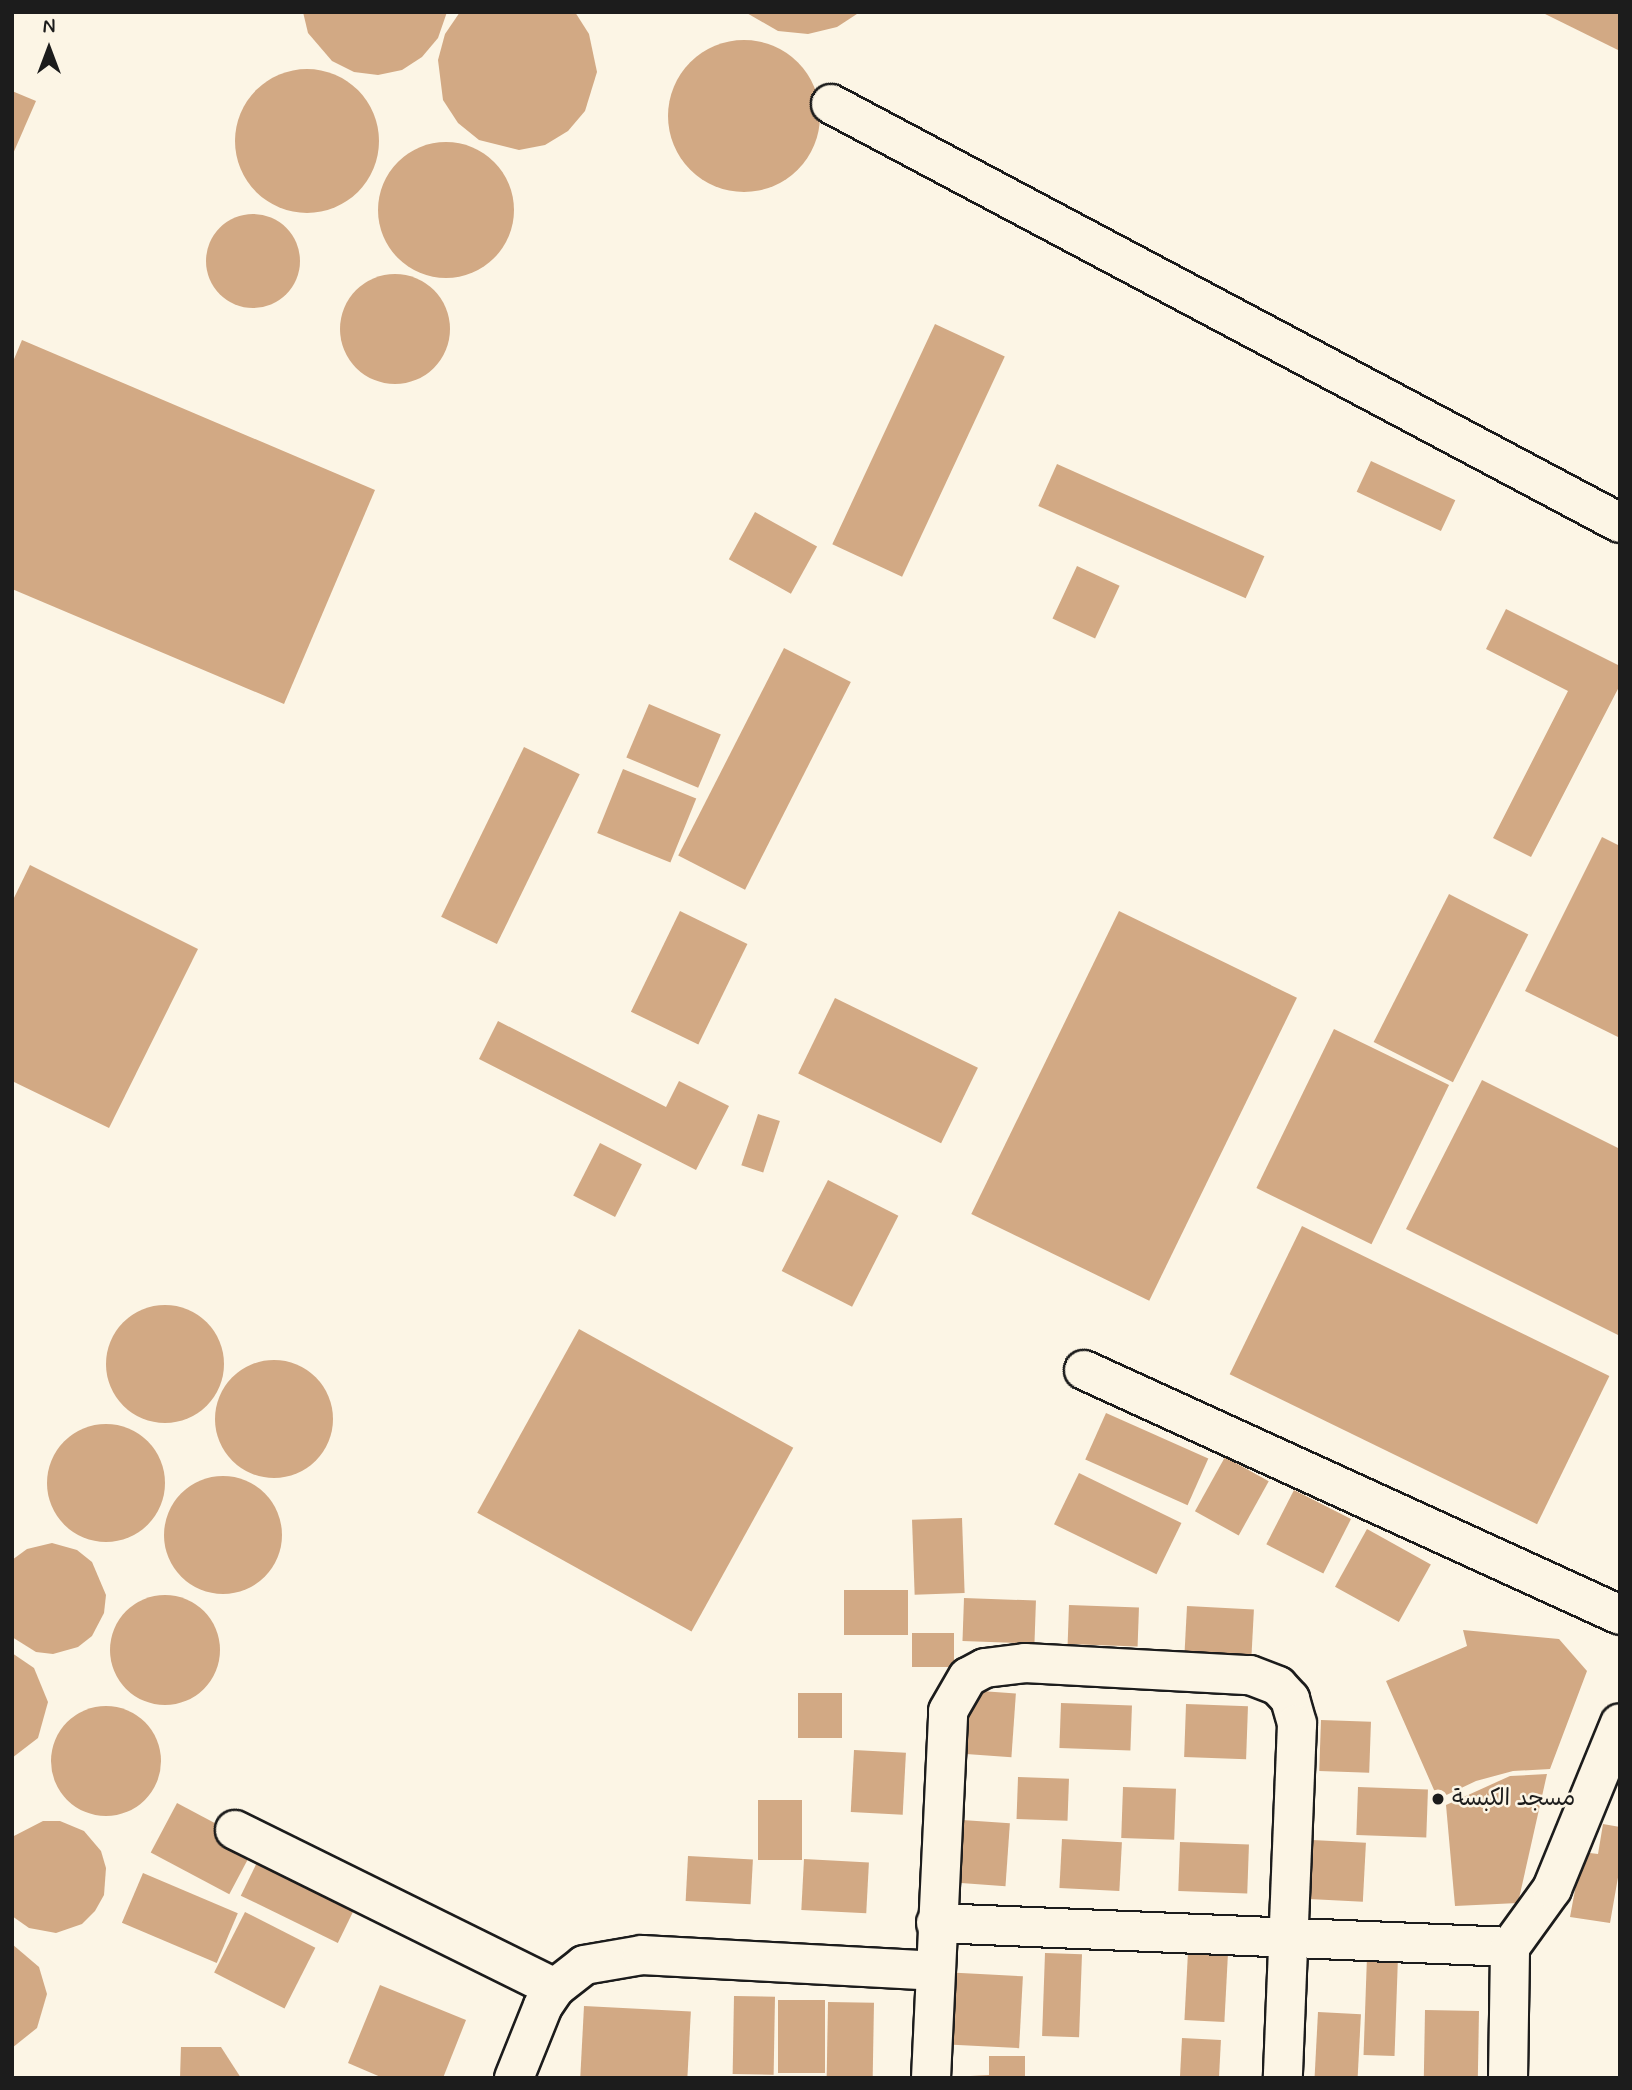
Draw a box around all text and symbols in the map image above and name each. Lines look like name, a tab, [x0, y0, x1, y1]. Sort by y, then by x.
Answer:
north arrow	[14, 14, 84, 84]
text: N	[43, 15, 55, 40]
place label: مسجد الكبسة	[1452, 1785, 1576, 1813]
marker: مسجد الكبسة	[1430, 1791, 1446, 1807]

